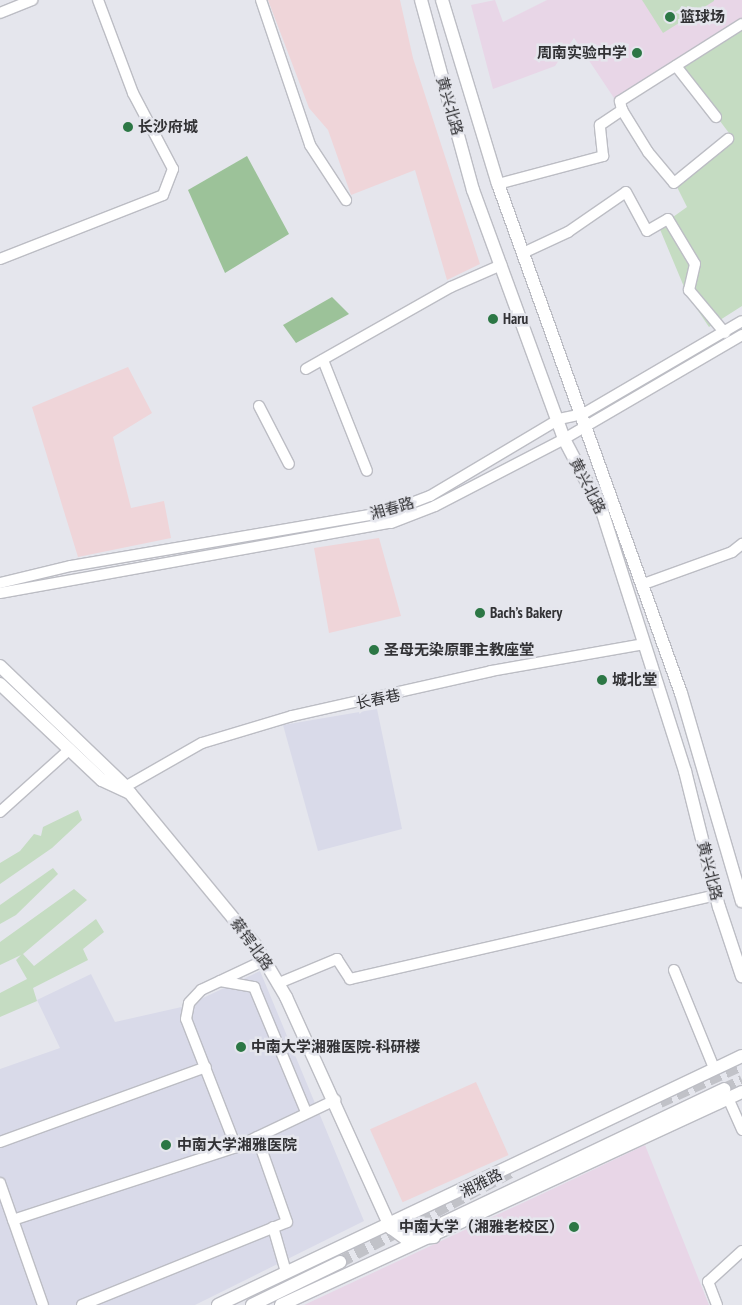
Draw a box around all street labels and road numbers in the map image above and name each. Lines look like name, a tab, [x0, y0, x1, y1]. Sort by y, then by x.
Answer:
street label: 黄兴北路	[433, 75, 467, 137]
street label: 黄兴北路	[566, 455, 610, 517]
street label: 湘春路	[368, 493, 416, 523]
street label: 长春巷	[354, 686, 402, 712]
street label: 黄兴北路	[694, 840, 726, 902]
street label: 蔡锷北路	[227, 914, 277, 974]
street label: 湘雅路	[457, 1165, 505, 1201]

